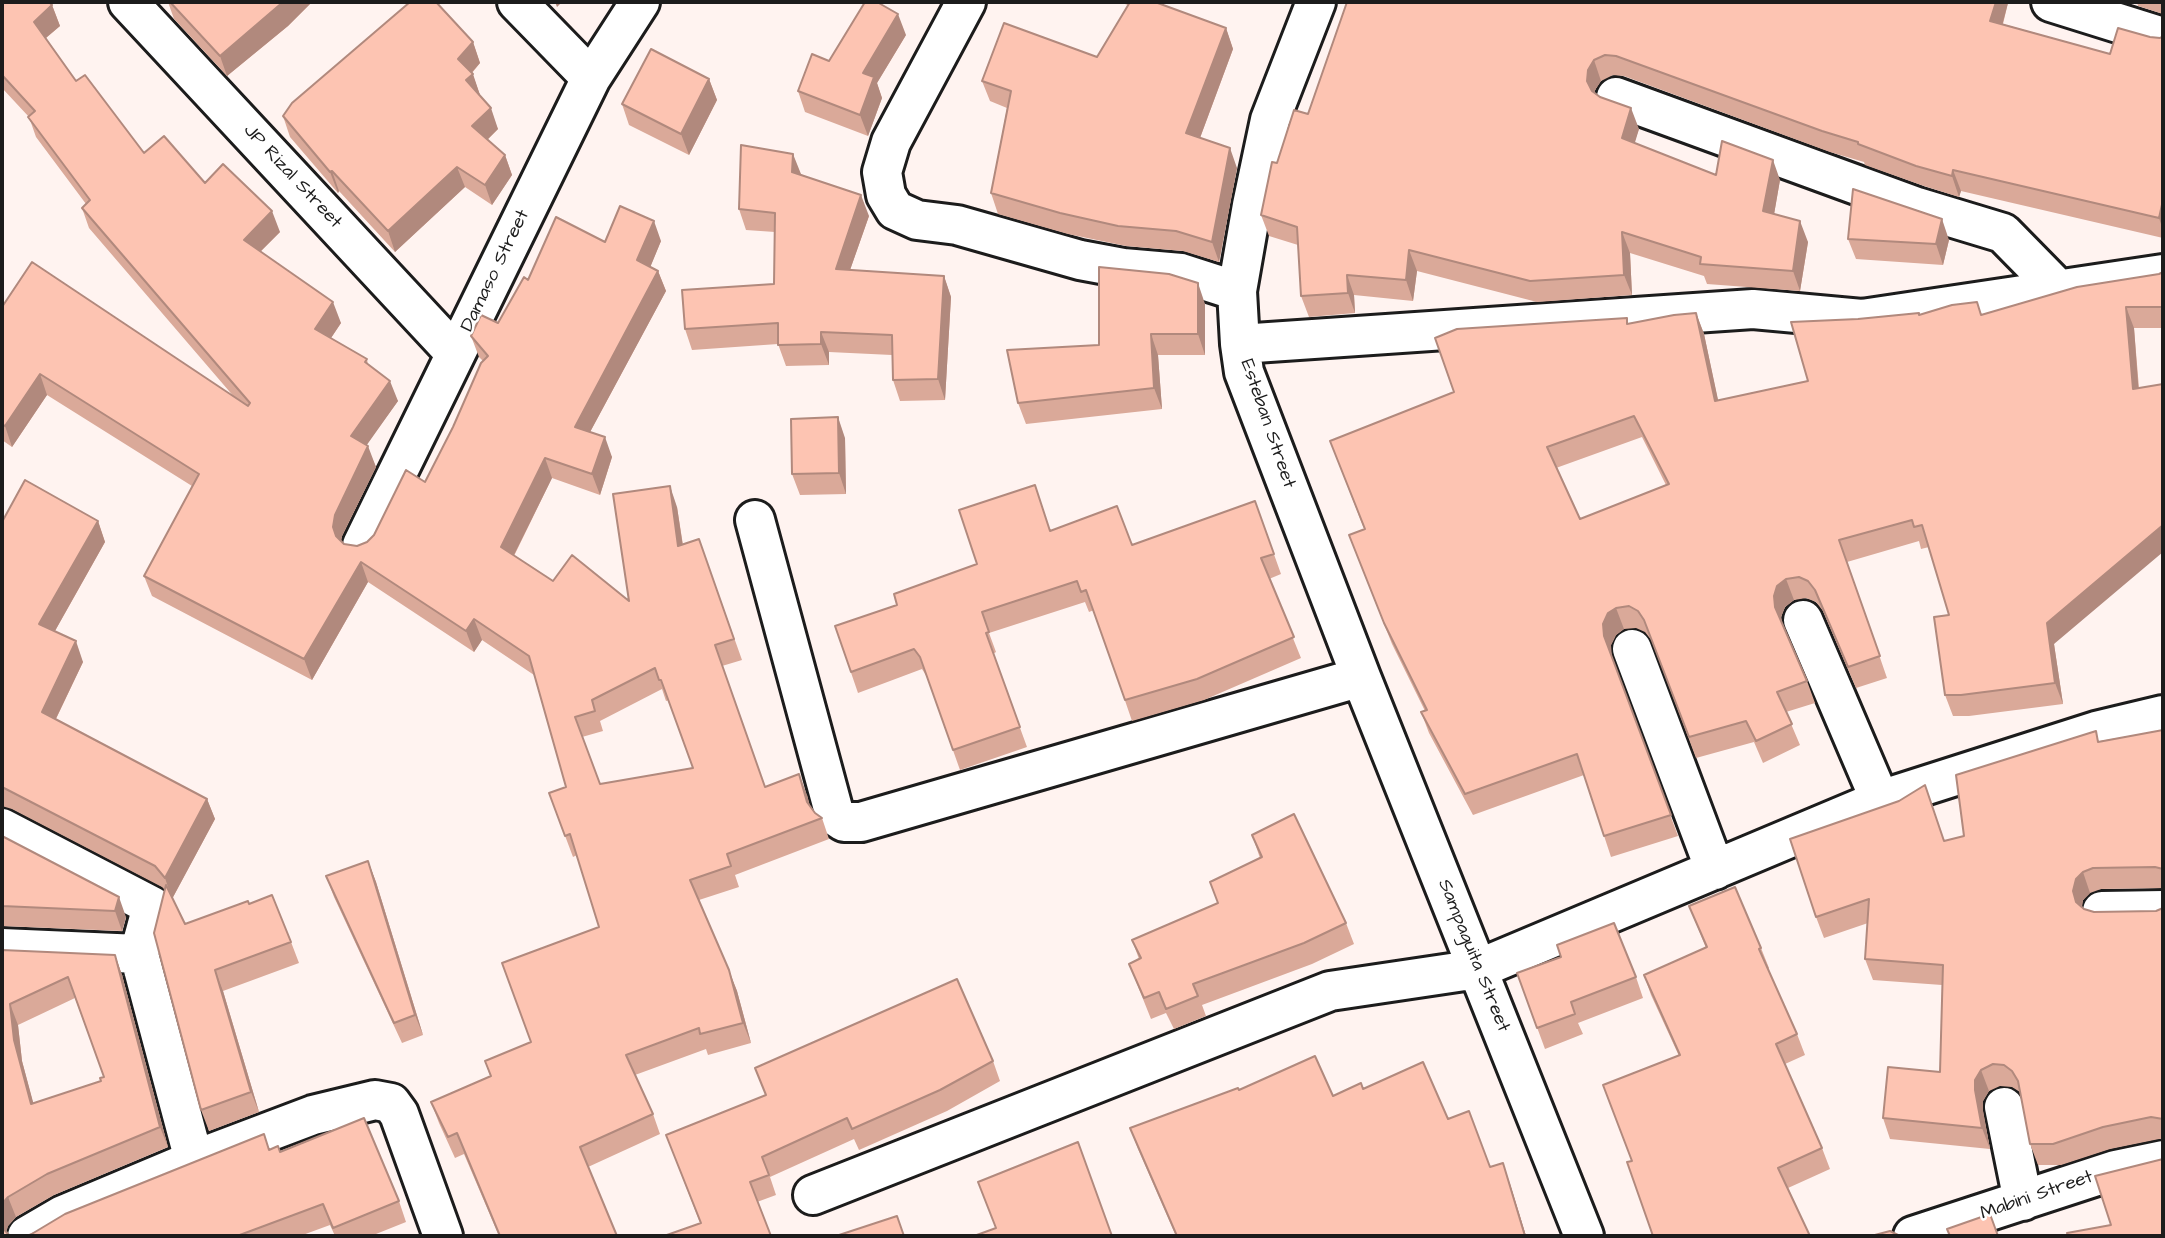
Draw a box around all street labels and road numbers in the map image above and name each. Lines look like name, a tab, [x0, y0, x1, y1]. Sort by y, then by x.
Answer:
street label: JP Rizal Street	[238, 120, 346, 234]
street label: Damaso Street	[457, 206, 535, 336]
street label: Esteban Street	[1234, 357, 1300, 491]
street label: Sampaguita Street	[1432, 876, 1514, 1036]
street label: Mabini Street	[1978, 1166, 2096, 1226]

